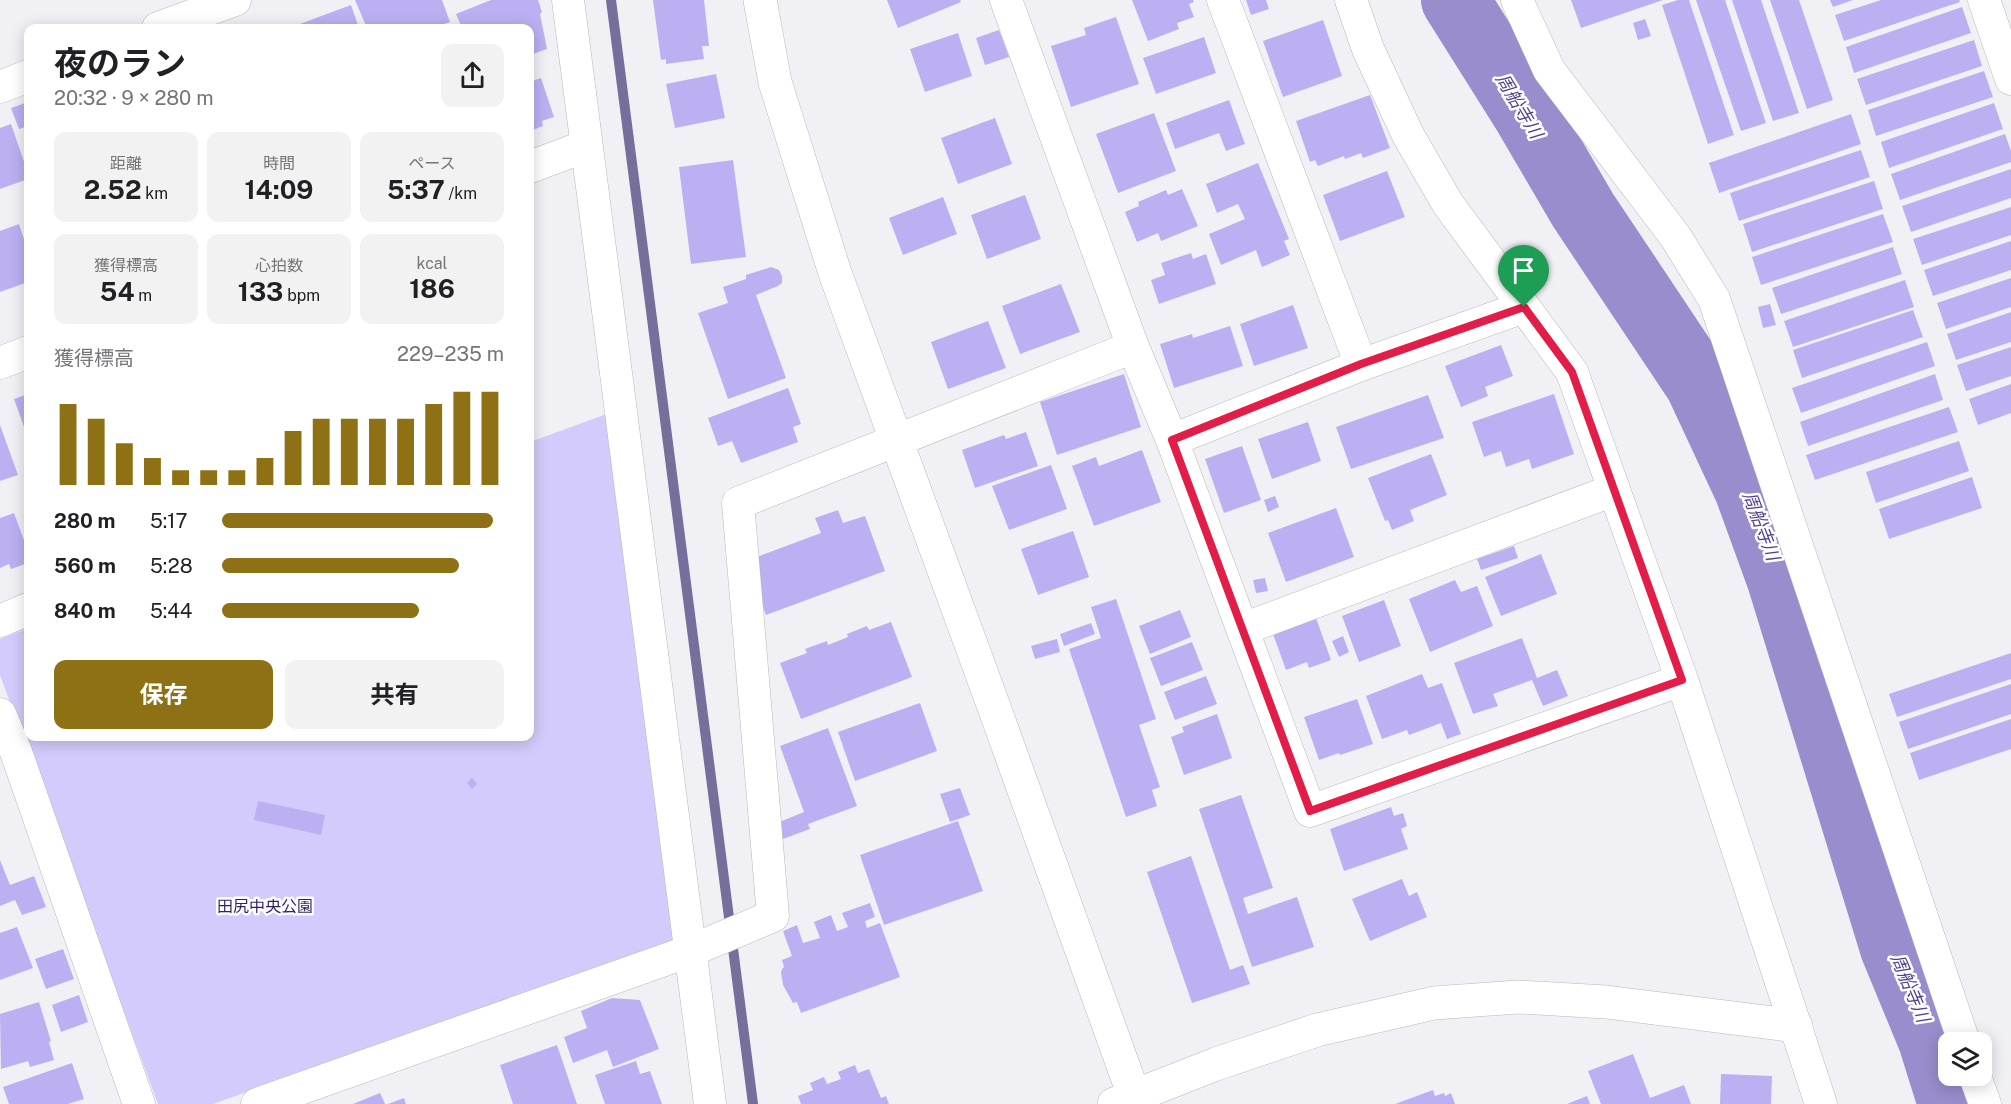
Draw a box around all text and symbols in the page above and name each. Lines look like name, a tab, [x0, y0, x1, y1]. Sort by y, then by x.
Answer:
text: 夜のラン	[54, 44, 186, 82]
button: share	[441, 44, 504, 107]
water label: 周船寺川	[1492, 69, 1548, 144]
text: 20:32 · 9 × 280 m	[54, 86, 214, 110]
text: 距離	[110, 154, 142, 173]
text: 時間	[263, 154, 295, 173]
text: ペース	[408, 154, 456, 173]
text: 2.52	[84, 174, 141, 205]
text: 14:09	[244, 174, 314, 205]
text: 5:37	[387, 174, 445, 205]
text: km	[141, 184, 168, 203]
text: /km	[445, 184, 477, 203]
pin	[1498, 245, 1549, 307]
text: kcal	[417, 254, 447, 273]
icon: arrive	[1507, 254, 1540, 287]
text: 獲得標高	[94, 256, 158, 275]
text: 心拍数	[255, 256, 303, 275]
text: 186	[409, 273, 455, 304]
text: 54	[100, 276, 134, 307]
text: 133	[238, 276, 283, 307]
text: m	[134, 286, 152, 305]
text: bpm	[283, 286, 320, 305]
text: 229–235 m	[397, 342, 504, 366]
text: 獲得標高	[54, 346, 134, 370]
water label: 周船寺川	[1739, 488, 1785, 565]
text: 280 m	[54, 509, 115, 533]
text: 5:17	[150, 509, 187, 533]
text: 560 m	[54, 554, 116, 578]
text: 5:28	[150, 554, 193, 578]
text: 840 m	[54, 599, 116, 623]
text: 5:44	[150, 599, 192, 623]
button: 保存	[54, 660, 273, 729]
button: 共有	[285, 660, 504, 729]
park label: 田尻中央公園	[217, 897, 313, 916]
water label: 周船寺川	[1887, 951, 1935, 1027]
map controls	[1938, 1032, 1992, 1086]
button: layers	[1938, 1032, 1992, 1086]

